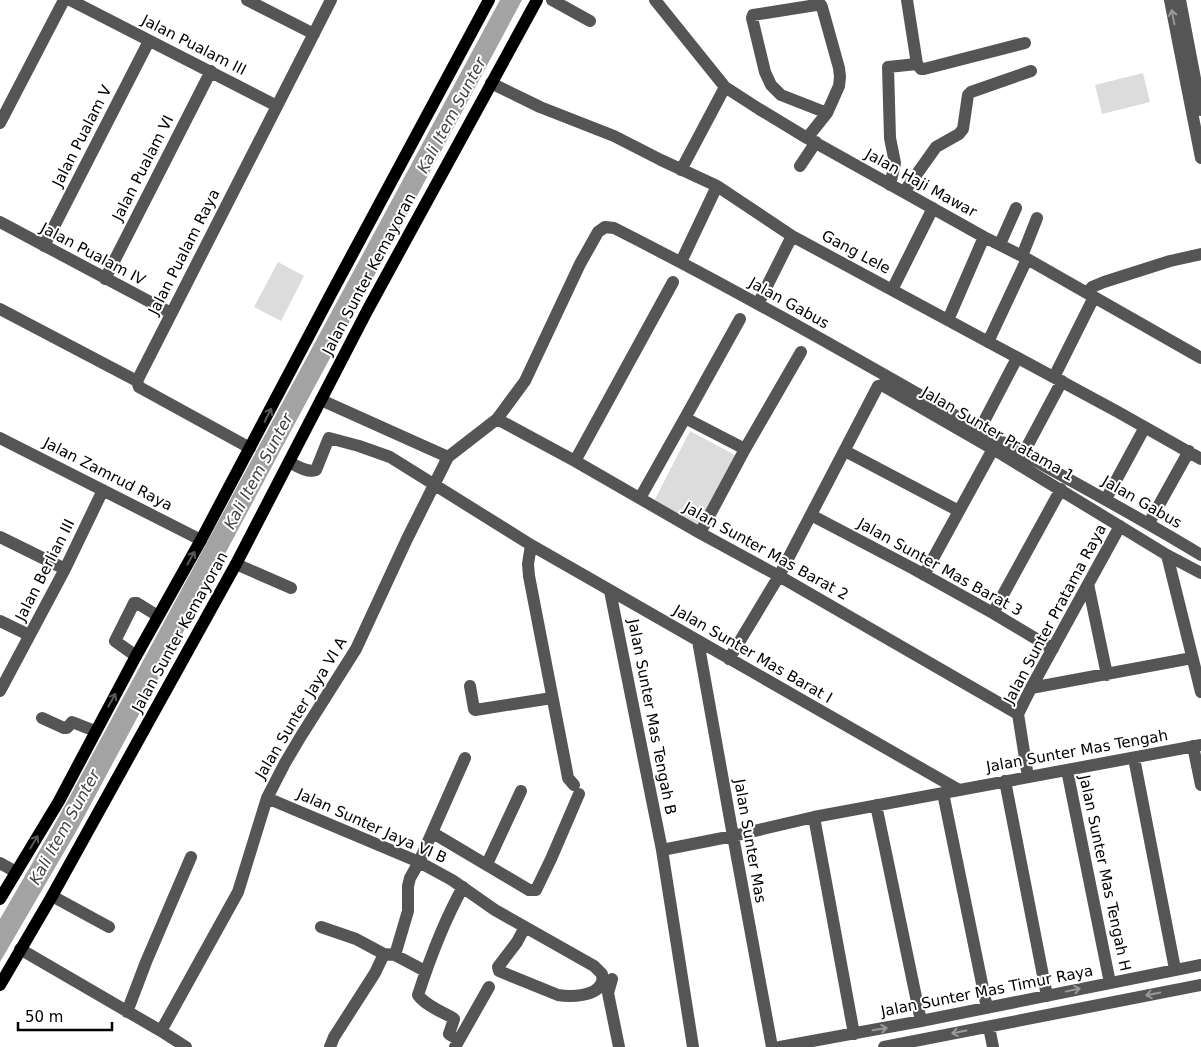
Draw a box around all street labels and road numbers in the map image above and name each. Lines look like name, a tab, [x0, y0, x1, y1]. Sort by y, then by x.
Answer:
street label: Jalan Pualam III	[138, 10, 249, 79]
street label: Jalan Pualam V	[48, 81, 116, 191]
street label: Jalan Pualam VI	[108, 112, 177, 225]
street label: Jalan Haji Mawar	[861, 144, 981, 221]
street label: Jalan Pualam Raya	[144, 186, 224, 319]
street label: Jalan Sunter Kemayoran	[318, 190, 419, 359]
street label: Jalan Pualam IV	[37, 218, 149, 290]
street label: Gang Lele	[819, 226, 893, 278]
street label: Jalan Gabus	[745, 273, 832, 333]
street label: Jalan Sunter Pratama 1	[918, 382, 1077, 485]
street label: Jalan Zamrud Raya	[39, 433, 176, 514]
street label: Jalan Gabus	[1098, 471, 1185, 532]
street label: Jalan Sunter Mas Barat 2	[680, 498, 852, 604]
street label: Jalan Sunter Mas Barat 3	[854, 514, 1026, 620]
street label: Jalan Berlian III	[11, 516, 78, 625]
street label: Jalan Sunter Pratama Raya	[999, 521, 1110, 708]
street label: Jalan Sunter Kemayoran	[128, 549, 232, 716]
street label: Jalan Sunter Mas Barat I	[669, 601, 836, 707]
street label: Jalan Sunter Mas Tengah B	[624, 617, 680, 816]
street label: Jalan Sunter Jaya VI A	[251, 633, 351, 783]
street label: Jalan Sunter Mas Tengah	[984, 726, 1169, 776]
street label: Jalan Sunter Mas Tengah H	[1075, 772, 1135, 973]
street label: Jalan Sunter Mas	[730, 777, 770, 905]
street label: Jalan Sunter Jaya VI B	[293, 784, 450, 867]
street label: Jalan Sunter Mas Timur Raya	[878, 962, 1095, 1021]

